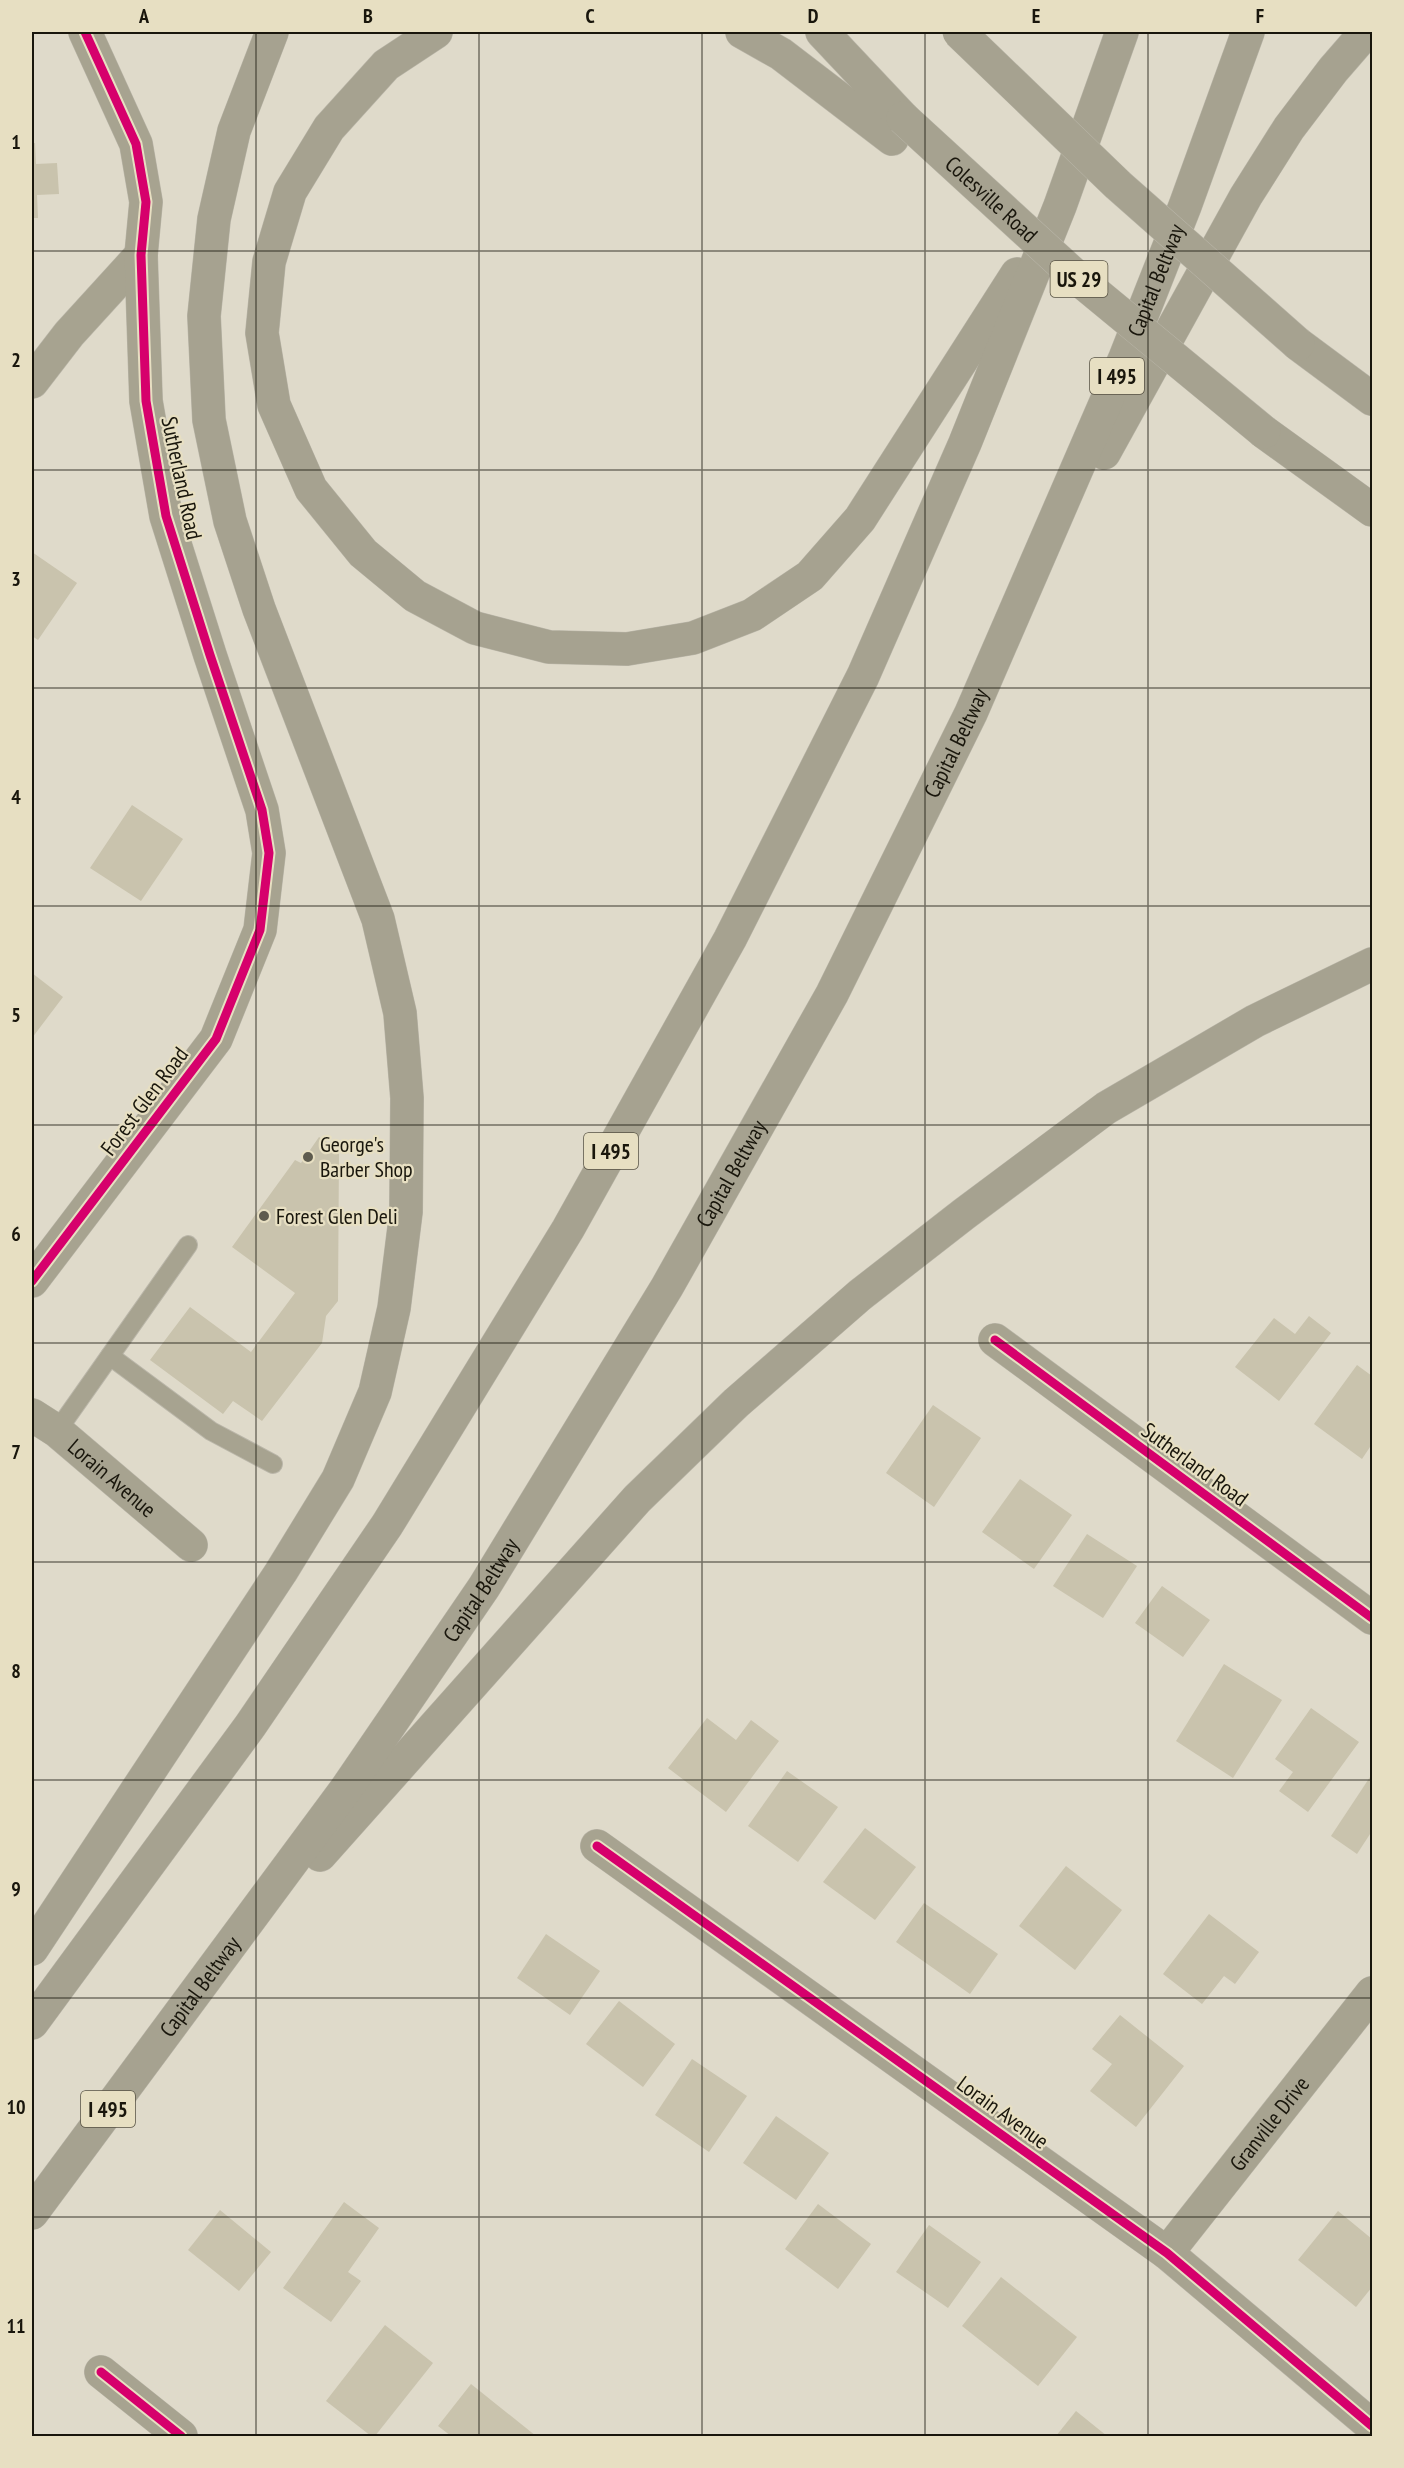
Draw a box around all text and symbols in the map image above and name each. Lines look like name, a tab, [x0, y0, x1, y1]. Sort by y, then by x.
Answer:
text: A	[138, 3, 150, 29]
text: B	[363, 3, 373, 29]
text: C	[585, 3, 595, 29]
text: D	[808, 3, 819, 29]
text: E	[1032, 3, 1040, 29]
text: F	[1256, 3, 1264, 29]
text: 1	[11, 129, 21, 155]
street label: Colesville Road	[939, 150, 1044, 248]
street label: Capital Beltway	[1121, 219, 1191, 340]
road number: US 29	[1050, 261, 1108, 297]
text: 2	[11, 347, 21, 373]
road number: I 495	[1090, 358, 1144, 394]
street label: Sutherland Road	[155, 414, 209, 542]
text: 3	[11, 566, 21, 592]
street label: Capital Beltway	[917, 683, 994, 802]
text: 4	[11, 784, 21, 810]
text: 5	[11, 1002, 21, 1028]
street label: Forest Glen Road	[94, 1041, 194, 1161]
street label: Capital Beltway	[690, 1114, 773, 1232]
place label: George's Barber Shop	[320, 1130, 413, 1183]
road number: I 495	[584, 1133, 638, 1169]
marker: George's Barber Shop	[301, 1150, 315, 1164]
place label: Forest Glen Deli	[276, 1202, 398, 1230]
marker: Forest Glen Deli	[257, 1209, 271, 1223]
text: 6	[11, 1221, 21, 1247]
street label: Sutherland Road	[1136, 1416, 1254, 1512]
street label: Lorain Avenue	[62, 1433, 162, 1523]
text: 7	[11, 1439, 21, 1465]
street label: Capital Beltway	[437, 1532, 525, 1647]
text: 8	[11, 1658, 21, 1684]
text: 9	[11, 1876, 21, 1902]
street label: Capital Beltway	[153, 1930, 247, 2042]
street label: Lorain Avenue	[952, 2069, 1054, 2155]
street label: Granville Drive	[1223, 2070, 1315, 2176]
road number: I 495	[81, 2091, 135, 2127]
text: 10	[6, 2094, 26, 2120]
text: 11	[6, 2313, 26, 2339]

